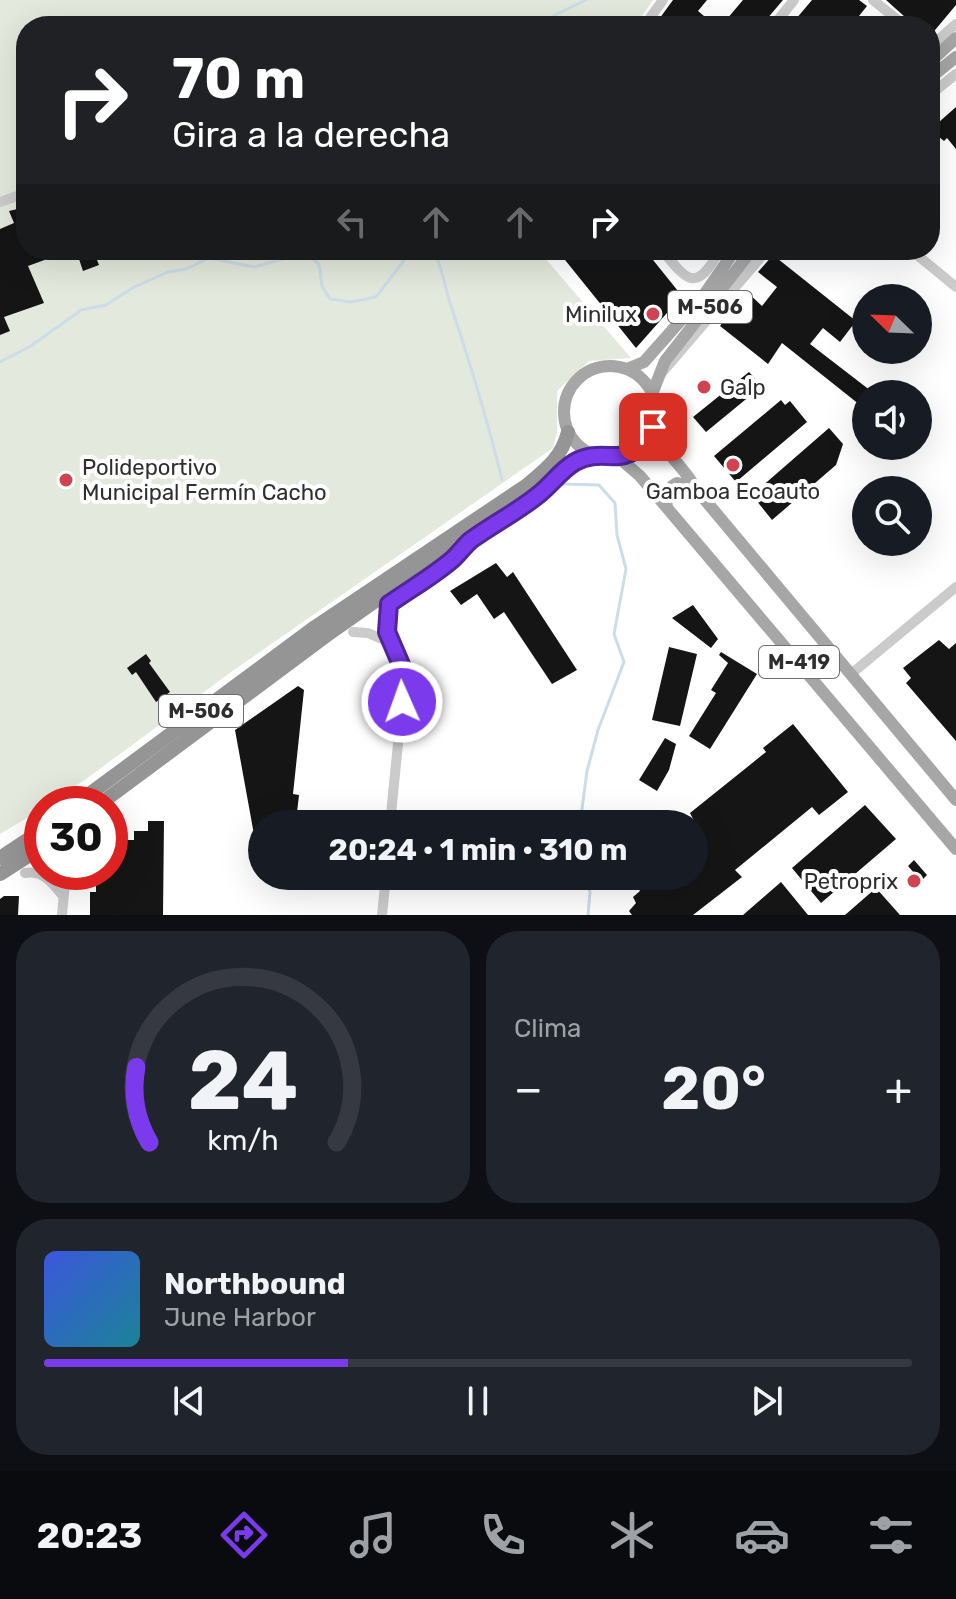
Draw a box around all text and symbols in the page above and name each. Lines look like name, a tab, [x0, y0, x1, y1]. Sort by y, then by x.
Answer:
text: 70 m	[172, 46, 305, 112]
icon: right	[40, 48, 144, 152]
text: Gira a la derecha	[172, 113, 450, 156]
icon: left	[330, 200, 374, 244]
icon: ahead	[414, 200, 458, 244]
icon: ahead	[498, 200, 542, 244]
icon: right	[582, 200, 626, 244]
north arrow	[852, 284, 932, 364]
map controls	[852, 284, 932, 556]
road number: M-506	[668, 291, 752, 323]
place label: Minilux	[565, 301, 637, 328]
marker: Minilux	[644, 305, 662, 323]
place label: Galp	[720, 374, 766, 401]
marker: Galp	[695, 378, 713, 396]
button: sound	[852, 380, 932, 460]
pin	[619, 393, 687, 461]
icon: arrive	[631, 405, 675, 449]
place label: Polideportivo Municipal Fermín Cacho	[82, 454, 327, 506]
marker: Gamboa Ecoauto	[724, 456, 742, 474]
marker: Polideportivo Municipal Fermín Cacho	[57, 471, 75, 489]
button: search	[852, 476, 932, 556]
place label: Gamboa Ecoauto	[646, 478, 820, 505]
road number: M-419	[759, 646, 839, 678]
position arrow	[360, 660, 444, 744]
road number: M-506	[159, 695, 243, 727]
speed limit sign: 30	[24, 786, 128, 890]
text: 20:24 · 1 min · 310 m	[328, 832, 628, 868]
place label: Petroprix	[804, 868, 898, 895]
marker: Petroprix	[905, 872, 923, 890]
text: Clima	[514, 1013, 581, 1044]
text: 24	[188, 1031, 298, 1130]
text: 20°	[661, 1053, 766, 1124]
text: −	[514, 1063, 543, 1115]
text: +	[885, 1063, 912, 1115]
text: km/h	[207, 1123, 279, 1157]
text: Northbound	[164, 1266, 346, 1302]
text: June Harbor	[164, 1302, 316, 1333]
icon: previous	[167, 1379, 211, 1423]
icon: pause	[456, 1379, 500, 1423]
icon: next	[745, 1379, 789, 1423]
icon: directions	[216, 1507, 272, 1563]
icon: music	[345, 1507, 401, 1563]
icon: phone	[475, 1507, 531, 1563]
icon: climate	[604, 1507, 660, 1563]
icon: car	[734, 1507, 790, 1563]
icon: filters	[863, 1507, 919, 1563]
text: 20:23	[37, 1514, 142, 1557]

